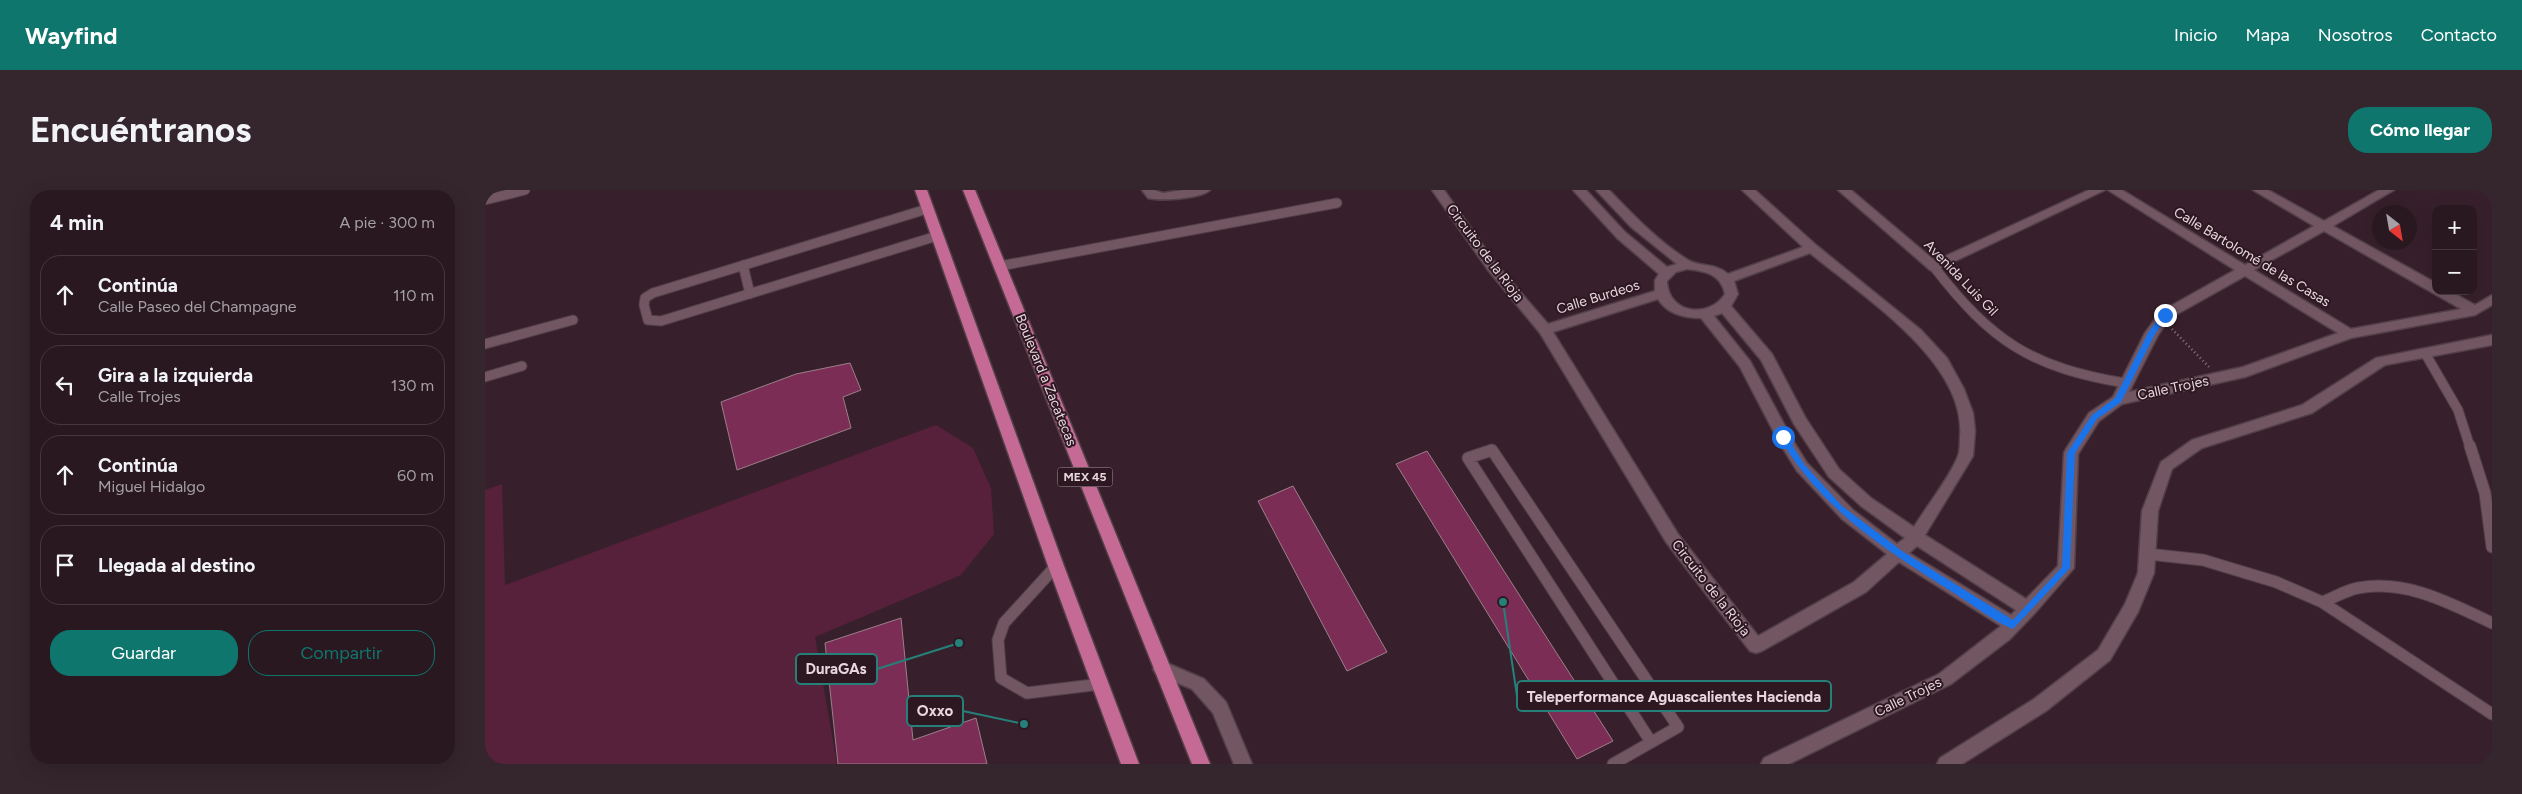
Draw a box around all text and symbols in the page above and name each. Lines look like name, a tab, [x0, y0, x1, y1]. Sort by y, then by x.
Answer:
text: Wayfind	[25, 21, 118, 50]
text: Inicio	[2174, 24, 2218, 46]
text: Mapa	[2246, 24, 2290, 46]
text: Nosotros	[2318, 24, 2393, 46]
text: Contacto	[2421, 24, 2497, 46]
button: Cómo llegar	[2348, 107, 2492, 153]
text: Encuéntranos	[30, 109, 251, 151]
street label: Circuito de la Rioja	[1443, 201, 1527, 305]
street label: Calle Bartolomé de las Casas	[2171, 203, 2333, 311]
north arrow	[2372, 205, 2417, 250]
map controls	[2432, 205, 2477, 295]
button: +	[2432, 205, 2477, 250]
text: 4 min	[50, 210, 104, 235]
text: A pie · 300 m	[340, 213, 435, 232]
street label: Avenida Luis Gil	[1920, 236, 2002, 320]
button: −	[2432, 250, 2477, 295]
text: Continúa	[98, 274, 178, 297]
street label: Calle Burdeos	[1554, 276, 1642, 318]
icon: ahead	[51, 281, 79, 309]
text: 110 m	[393, 286, 434, 305]
text: Calle Paseo del Champagne	[98, 297, 297, 316]
route end	[2154, 304, 2177, 327]
street label: Boulevard a Zacatecas	[1012, 311, 1080, 449]
text: Gira a la izquierda	[98, 364, 253, 387]
icon: left	[51, 371, 79, 399]
street label: Calle Trojes	[2136, 372, 2210, 404]
text: 130 m	[391, 376, 434, 395]
text: Calle Trojes	[98, 387, 181, 406]
route start	[1772, 426, 1795, 449]
text: Continúa	[98, 454, 178, 477]
icon: ahead	[51, 461, 79, 489]
text: 60 m	[397, 466, 434, 485]
road number: MEX 45	[1057, 468, 1113, 486]
text: Miguel Hidalgo	[98, 477, 205, 496]
street label: Circuito de la Rioja	[1668, 536, 1754, 640]
icon: arrive	[51, 551, 79, 579]
text: Llegada al destino	[98, 554, 255, 577]
button: Guardar	[50, 630, 238, 676]
button: Compartir	[248, 630, 435, 676]
callout: DuraGAs	[796, 654, 877, 684]
text: DuraGAs	[805, 660, 867, 678]
street label: Calle Trojes	[1872, 674, 1944, 720]
callout: Teleperformance Aguascalientes Hacienda	[1517, 681, 1831, 711]
text: Teleperformance Aguascalientes Hacienda	[1527, 688, 1821, 706]
callout: Oxxo	[907, 696, 963, 726]
text: Oxxo	[917, 702, 953, 720]

